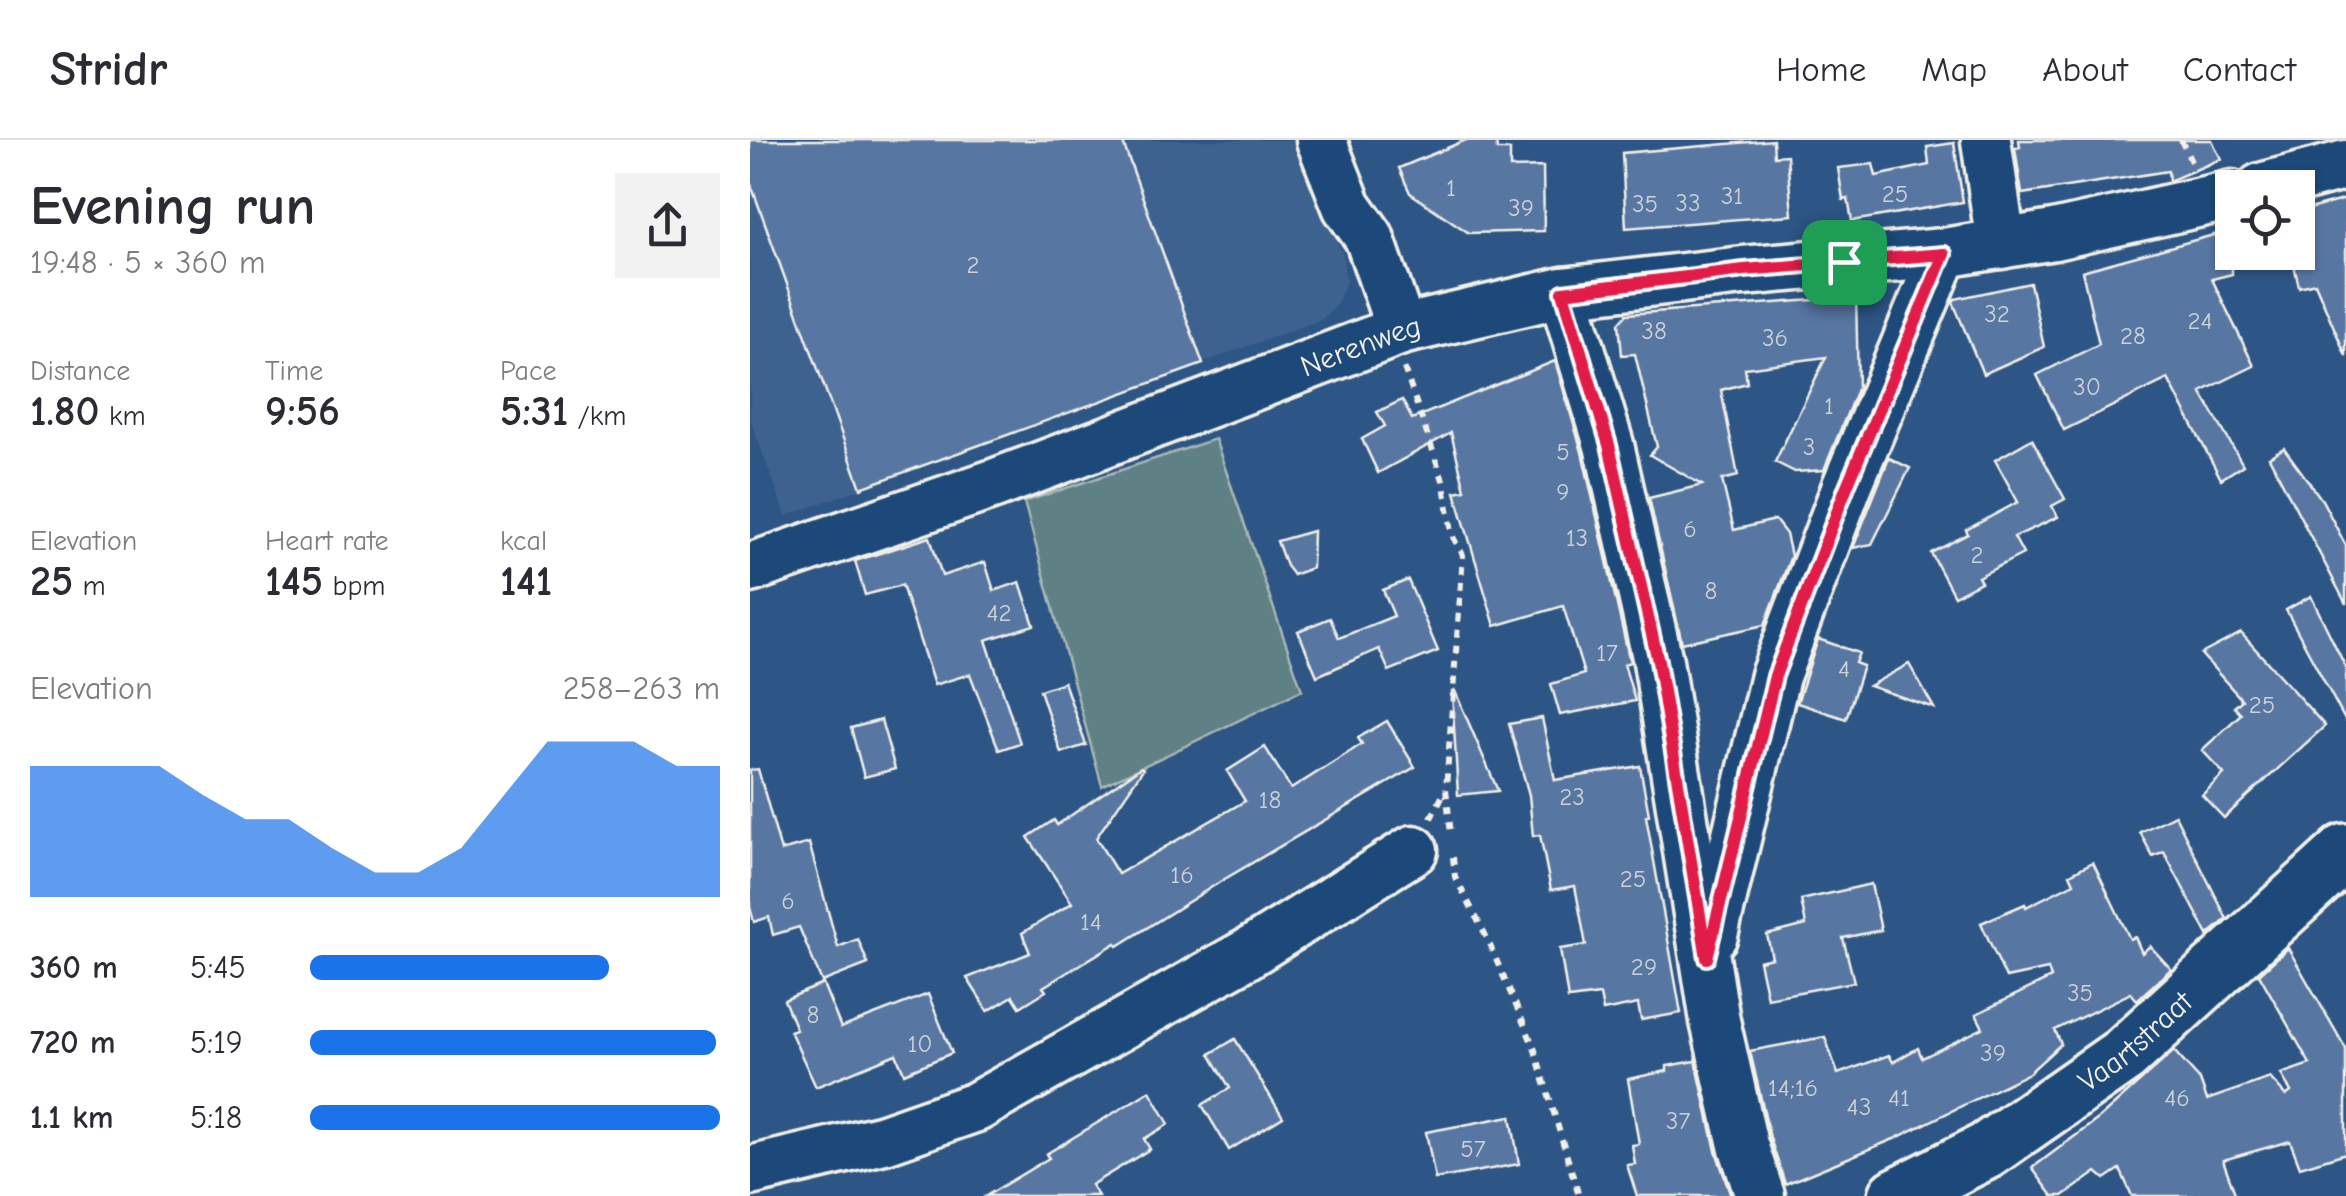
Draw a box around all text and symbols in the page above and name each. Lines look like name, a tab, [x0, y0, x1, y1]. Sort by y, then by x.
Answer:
text: Stridr	[50, 42, 167, 97]
text: Home	[1776, 49, 1866, 90]
text: Map	[1921, 49, 1987, 90]
text: About	[2042, 49, 2128, 90]
text: Contact	[2183, 49, 2296, 90]
map controls	[2215, 170, 2315, 270]
button: locate	[2215, 170, 2315, 270]
button: share	[615, 173, 720, 278]
house number: 1	[1446, 173, 1456, 202]
text: Evening run	[30, 174, 315, 238]
house number: 25	[1882, 179, 1908, 208]
house number: 31	[1721, 181, 1743, 210]
house number: 33	[1675, 188, 1701, 217]
house number: 35	[1632, 189, 1658, 218]
house number: 39	[1508, 193, 1534, 222]
pin	[1802, 220, 1887, 305]
icon: arrive	[1817, 235, 1872, 290]
text: 19:48 · 5 × 360 m	[30, 244, 265, 281]
house number: 2	[966, 250, 980, 279]
house number: 32	[1984, 299, 2010, 328]
house number: 24	[2187, 306, 2213, 335]
street label: Nerenweg	[1295, 308, 1424, 384]
house number: 38	[1641, 316, 1667, 345]
house number: 28	[2120, 321, 2146, 350]
house number: 36	[1762, 323, 1788, 352]
text: Distance	[30, 355, 130, 387]
text: Time	[265, 355, 323, 387]
text: Pace	[500, 355, 556, 387]
house number: 30	[2073, 372, 2101, 401]
text: 1.80	[30, 387, 100, 436]
text: 9:56	[265, 387, 340, 436]
text: 5:31	[500, 387, 568, 436]
house number: 1	[1824, 391, 1834, 420]
text: km	[100, 400, 146, 432]
text: /km	[568, 400, 627, 432]
house number: 3	[1803, 432, 1815, 461]
house number: 5	[1556, 437, 1570, 466]
house number: 9	[1556, 477, 1570, 506]
house number: 6	[1683, 514, 1697, 543]
house number: 13	[1566, 523, 1588, 552]
text: Elevation	[30, 525, 137, 557]
text: Heart rate	[265, 525, 388, 557]
text: kcal	[500, 525, 547, 557]
house number: 2	[1970, 540, 1984, 569]
text: 25	[30, 557, 73, 606]
text: 145	[265, 557, 323, 606]
text: 141	[500, 557, 552, 606]
text: m	[73, 570, 106, 602]
text: bpm	[323, 570, 385, 602]
house number: 8	[1705, 576, 1717, 605]
house number: 42	[986, 598, 1012, 627]
house number: 17	[1596, 638, 1618, 667]
house number: 4	[1838, 654, 1850, 683]
text: Elevation	[30, 670, 153, 707]
text: 258–263 m	[563, 670, 720, 707]
house number: 25	[2249, 690, 2275, 719]
house number: 23	[1559, 782, 1585, 811]
house number: 18	[1259, 785, 1281, 814]
house number: 16	[1170, 860, 1194, 889]
house number: 25	[1620, 864, 1646, 893]
house number: 6	[781, 886, 795, 915]
house number: 14	[1080, 907, 1102, 936]
text: 360 m	[30, 949, 118, 986]
text: 5:45	[190, 949, 246, 986]
house number: 29	[1631, 952, 1657, 981]
house number: 35	[2067, 978, 2093, 1007]
street label: Vaartstraat	[2072, 983, 2200, 1099]
house number: 8	[807, 1000, 819, 1029]
text: 720 m	[30, 1024, 116, 1061]
text: 5:19	[190, 1024, 243, 1061]
house number: 10	[907, 1029, 933, 1058]
house number: 39	[1980, 1038, 2006, 1067]
house number: 14;16	[1768, 1073, 1818, 1102]
house number: 41	[1888, 1083, 1910, 1112]
house number: 46	[2164, 1083, 2190, 1112]
house number: 43	[1847, 1092, 1871, 1121]
text: 1.1 km	[30, 1099, 113, 1136]
text: 5:18	[190, 1099, 242, 1136]
house number: 37	[1666, 1106, 1690, 1135]
house number: 57	[1460, 1134, 1486, 1163]

